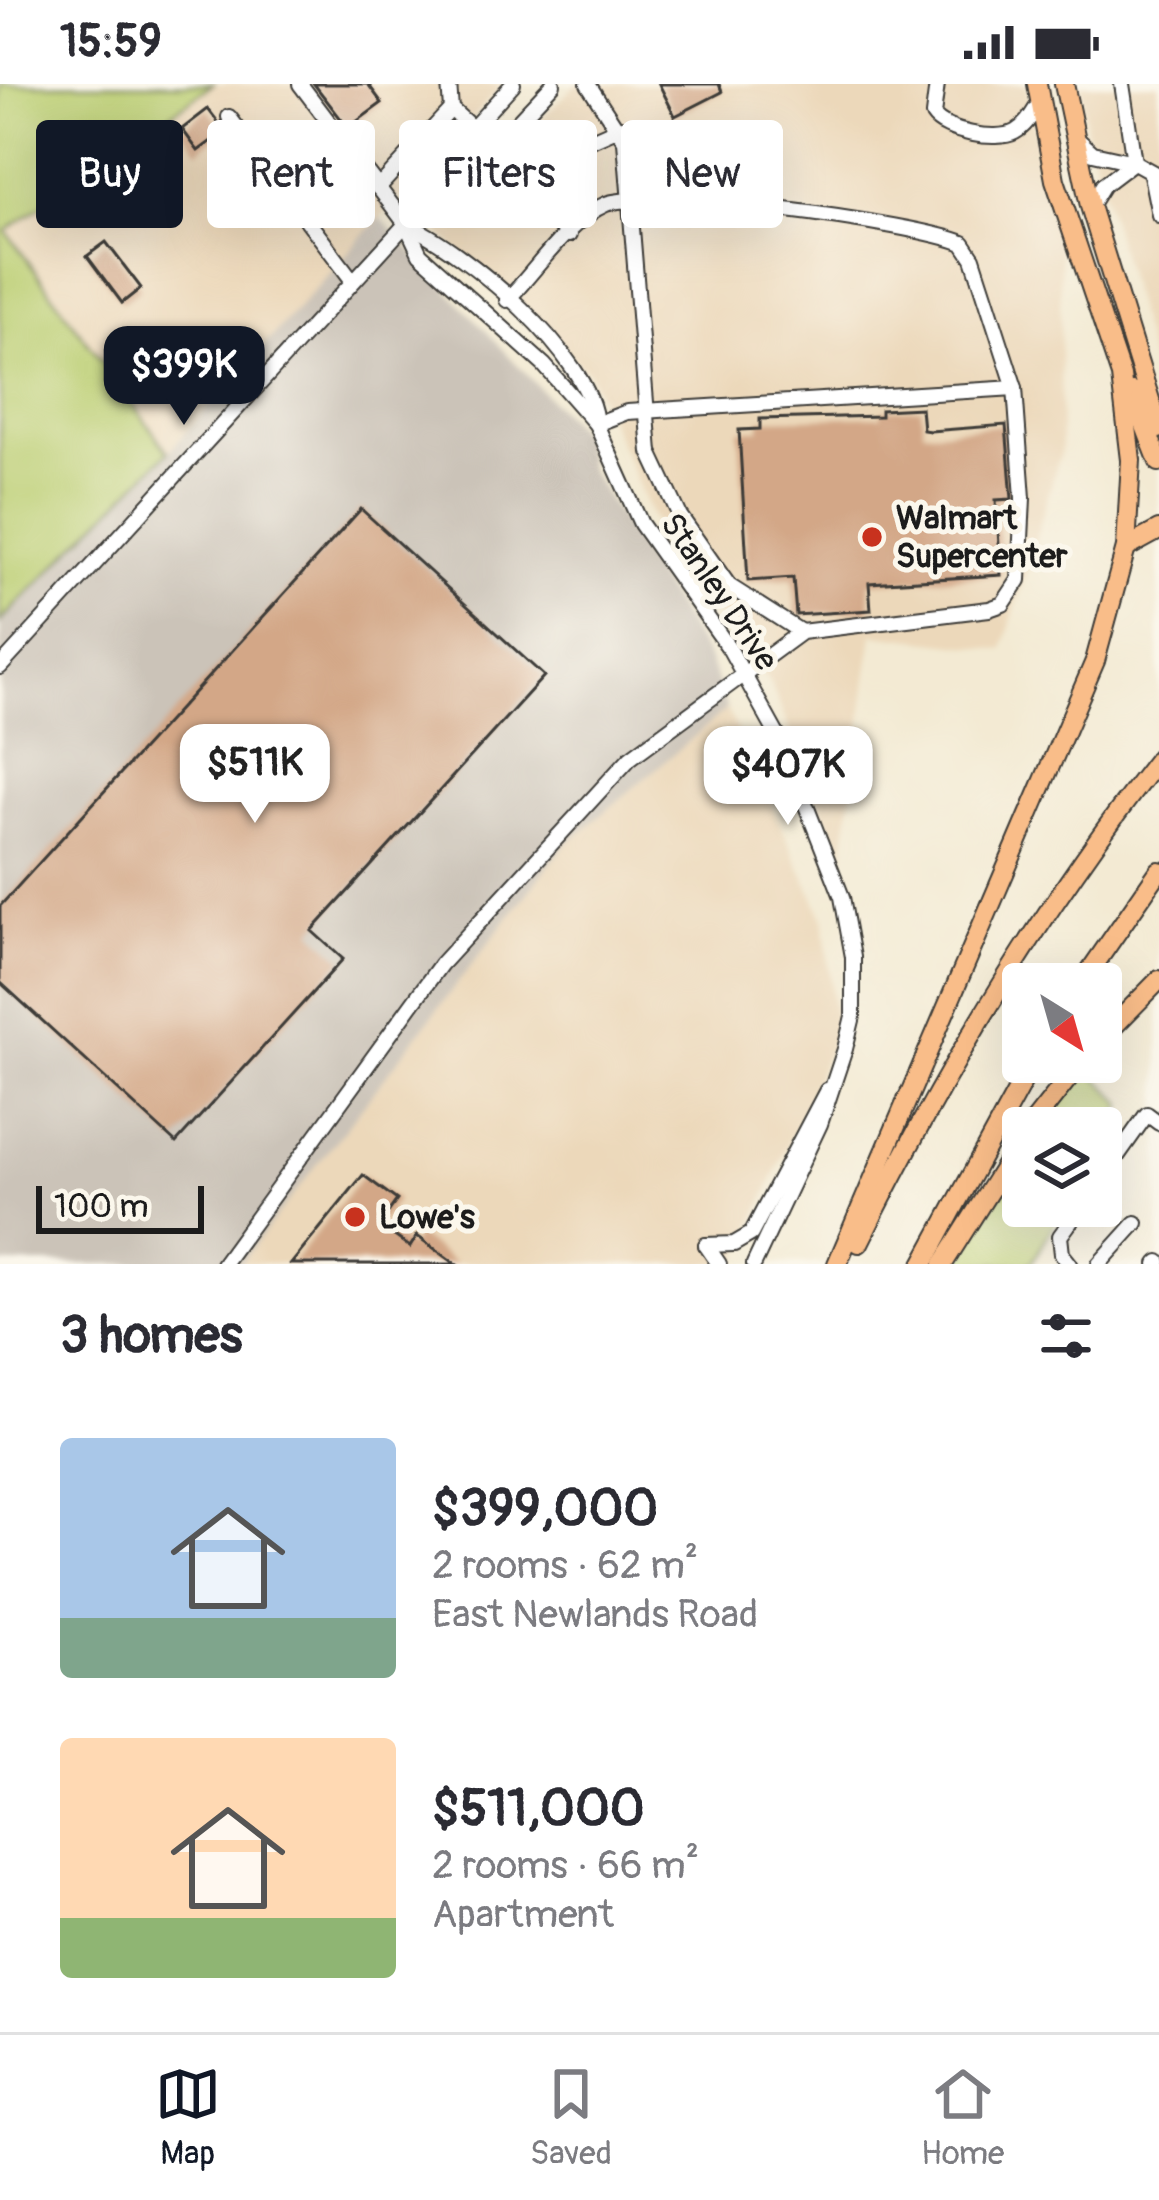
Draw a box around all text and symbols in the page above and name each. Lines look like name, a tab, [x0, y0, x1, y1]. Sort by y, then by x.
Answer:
text: 15:59	[60, 14, 162, 70]
chip: Buy	[36, 120, 183, 228]
chip: Rent	[207, 120, 375, 228]
chip: Filters	[399, 120, 597, 228]
chip: New	[621, 120, 783, 228]
pin: $399K	[100, 326, 268, 428]
text: $399K	[131, 340, 237, 389]
place label: Walmart Supercenter	[896, 498, 1068, 577]
street label: Stanley Drive	[651, 505, 787, 679]
marker: Walmart Supercenter	[859, 524, 885, 550]
pin: $511K	[171, 724, 339, 826]
pin: $407K	[704, 726, 872, 828]
text: $511K	[207, 738, 303, 787]
text: $407K	[731, 740, 845, 789]
north arrow	[1002, 963, 1122, 1083]
map controls	[1002, 963, 1122, 1227]
button: layers	[1002, 1107, 1122, 1227]
scale bar	[36, 1180, 204, 1233]
text: 100 m	[54, 1186, 148, 1227]
place label: Lowe's	[379, 1197, 475, 1238]
marker: Lowe's	[342, 1204, 368, 1230]
icon: filters	[1033, 1303, 1099, 1369]
text: 3 homes	[60, 1304, 243, 1368]
text: $399,000	[432, 1477, 658, 1541]
icon: home	[156, 1486, 300, 1630]
text: 2 rooms · 62 m²	[432, 1541, 698, 1590]
text: East Newlands Road	[432, 1590, 758, 1639]
text: $511,000	[432, 1777, 645, 1841]
icon: home	[156, 1786, 300, 1930]
text: 2 rooms · 66 m²	[432, 1841, 699, 1890]
text: Apartment	[432, 1890, 614, 1939]
tab: Map	[155, 2061, 221, 2174]
tab: Saved	[530, 2061, 612, 2174]
tab: Home	[921, 2061, 1004, 2174]

